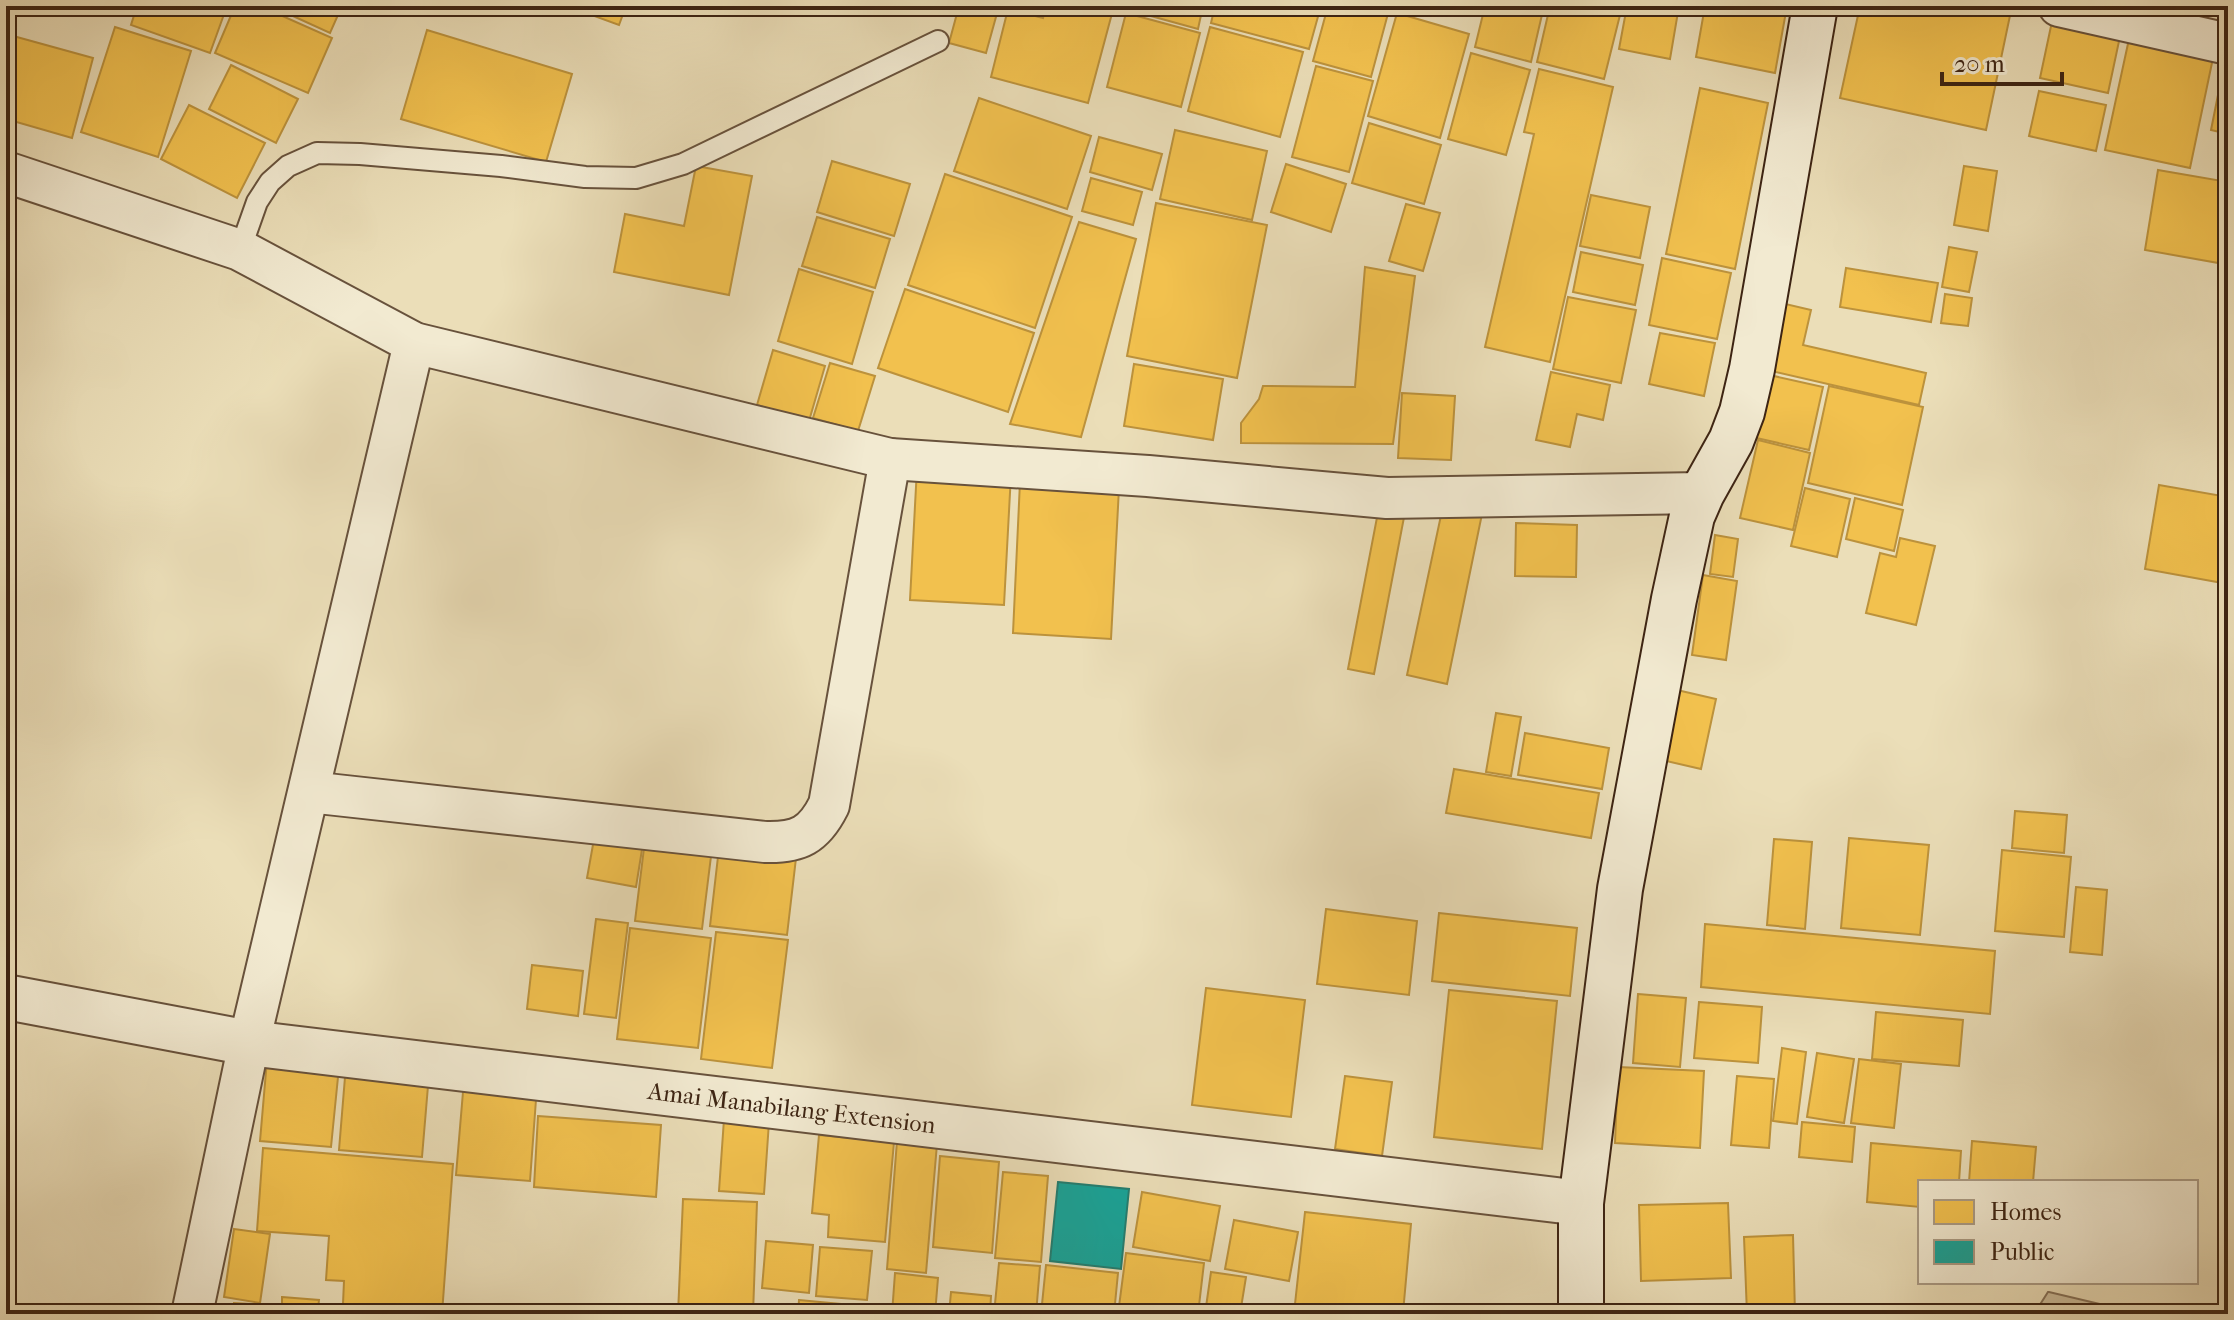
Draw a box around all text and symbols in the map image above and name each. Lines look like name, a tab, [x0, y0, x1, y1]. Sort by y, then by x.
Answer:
scale bar	[1942, 36, 2062, 86]
text: 20 m	[1954, 50, 2005, 78]
street label: Amai Manabilang Extension	[645, 1077, 937, 1139]
legend	[1918, 1180, 2198, 1284]
text: Homes	[1990, 1198, 2061, 1226]
text: Public	[1990, 1238, 2054, 1266]

